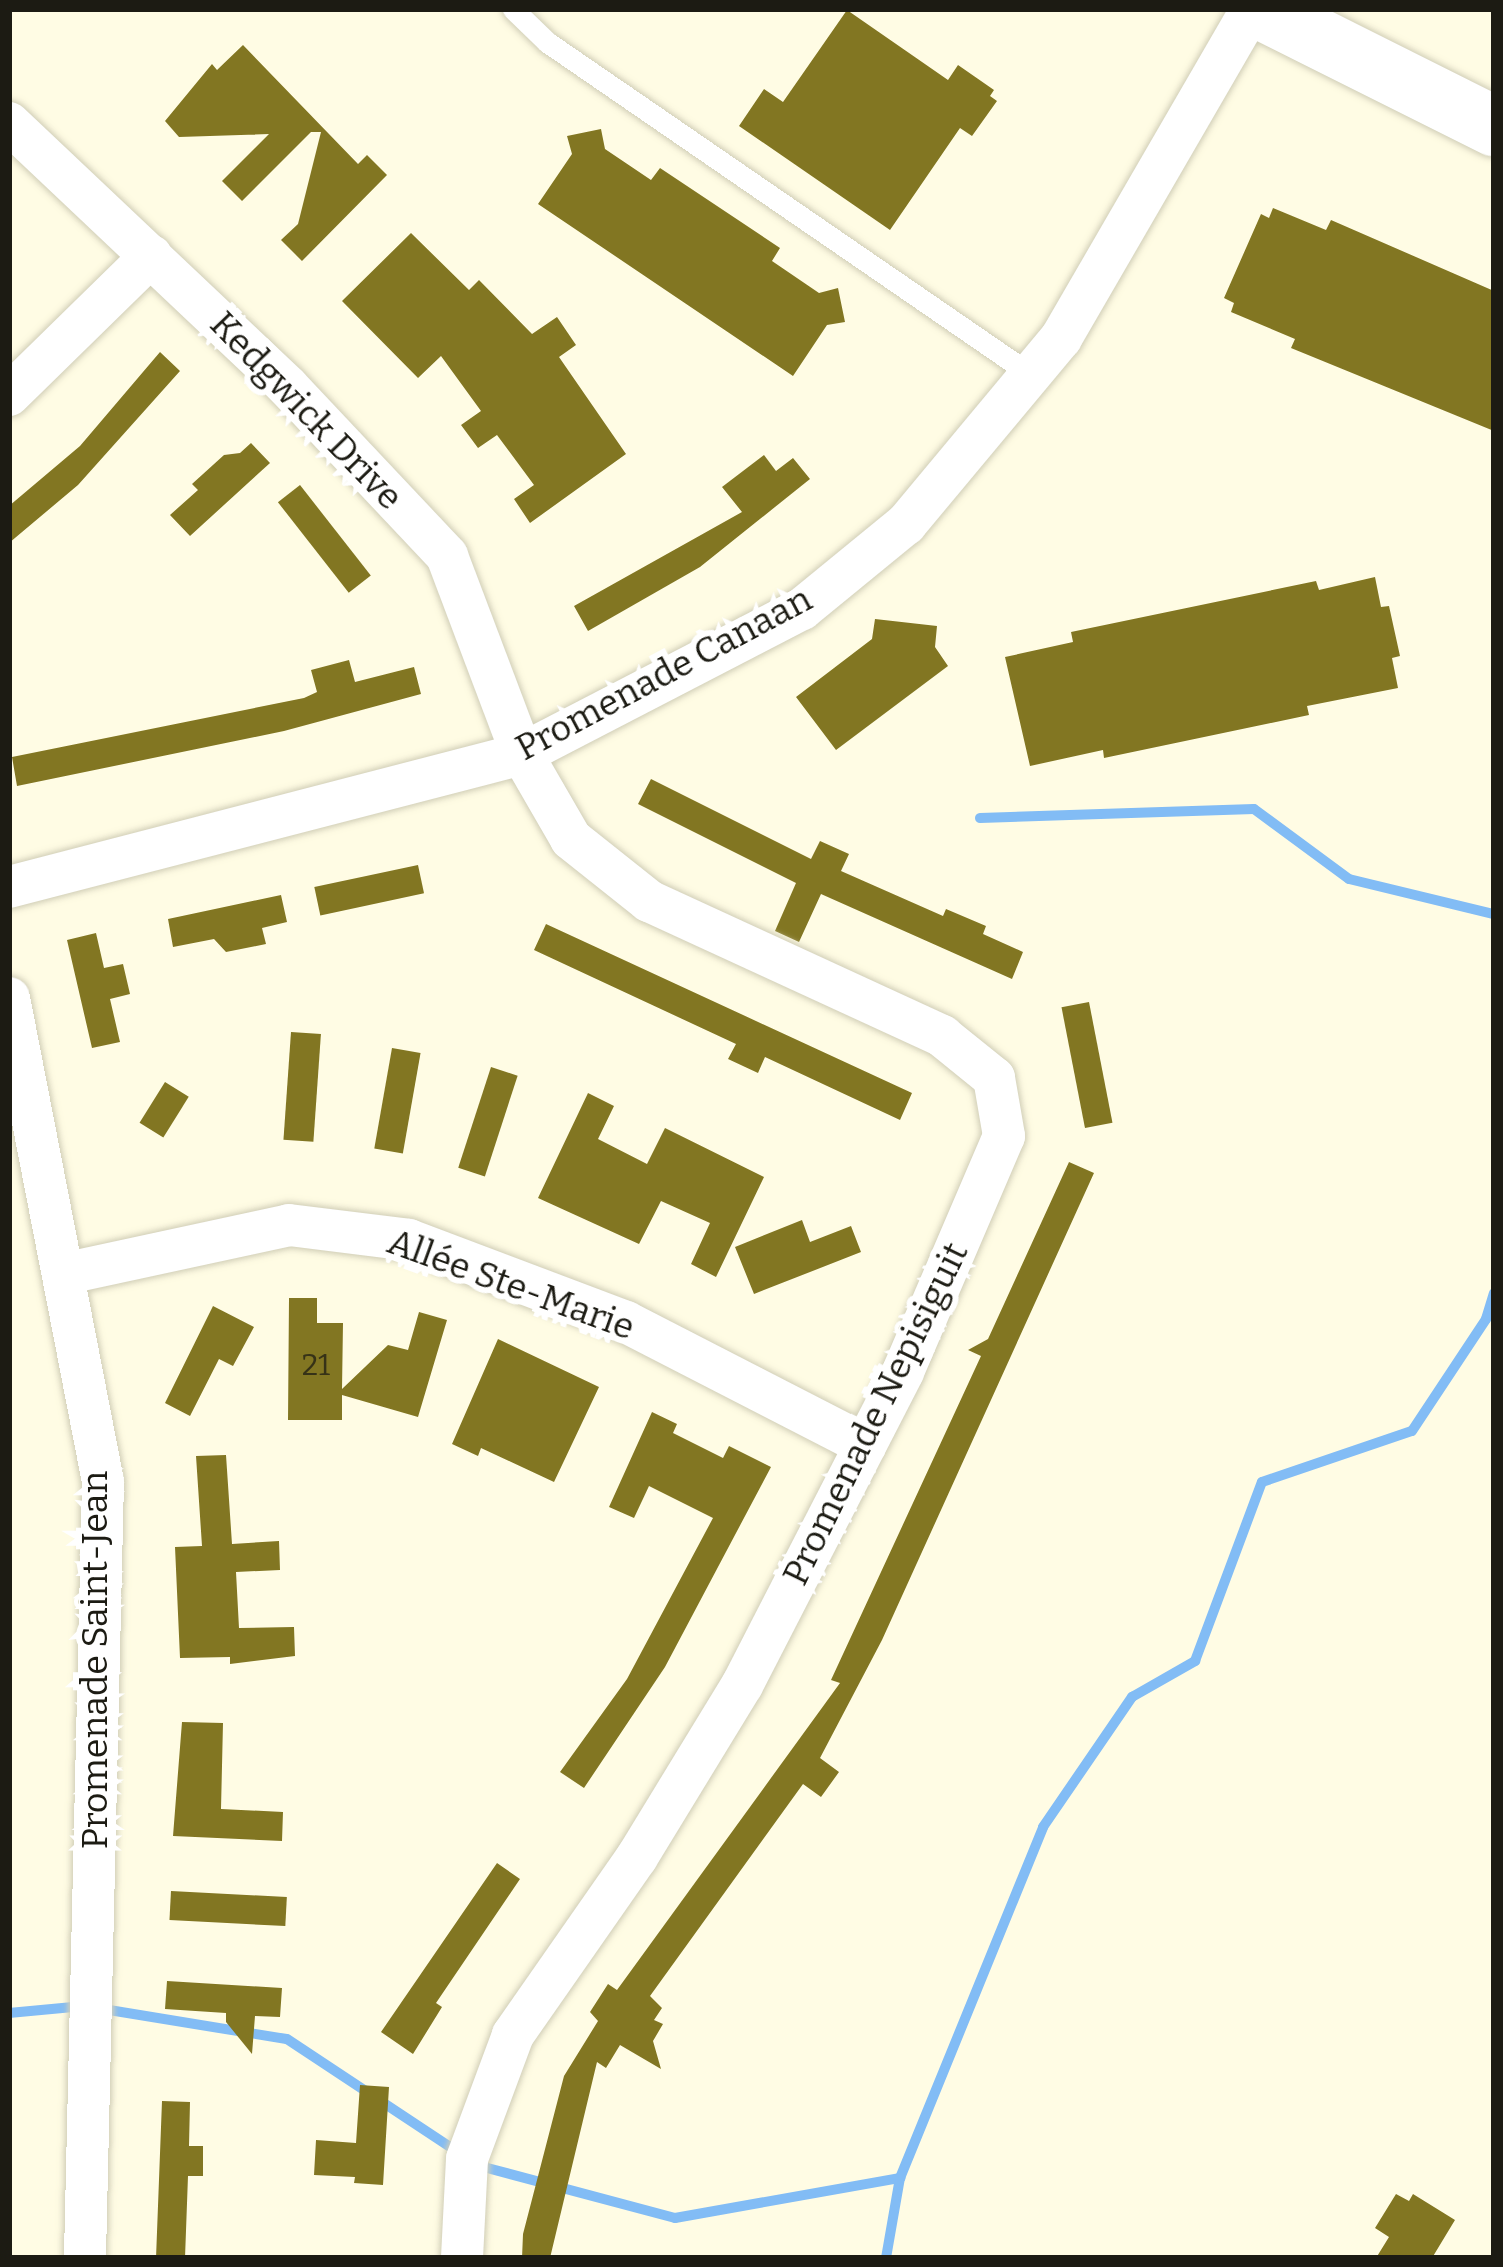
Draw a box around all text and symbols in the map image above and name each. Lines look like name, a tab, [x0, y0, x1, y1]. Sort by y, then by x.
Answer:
street label: Kedgwick Drive	[201, 303, 411, 519]
street label: Promenade Canaan	[509, 578, 819, 770]
street label: Allée Ste-Marie	[382, 1220, 640, 1350]
street label: Promenade Nepisiguit	[774, 1236, 978, 1592]
house number: 21	[302, 1347, 330, 1383]
street label: Promenade Saint-Jean	[74, 1471, 118, 1849]

